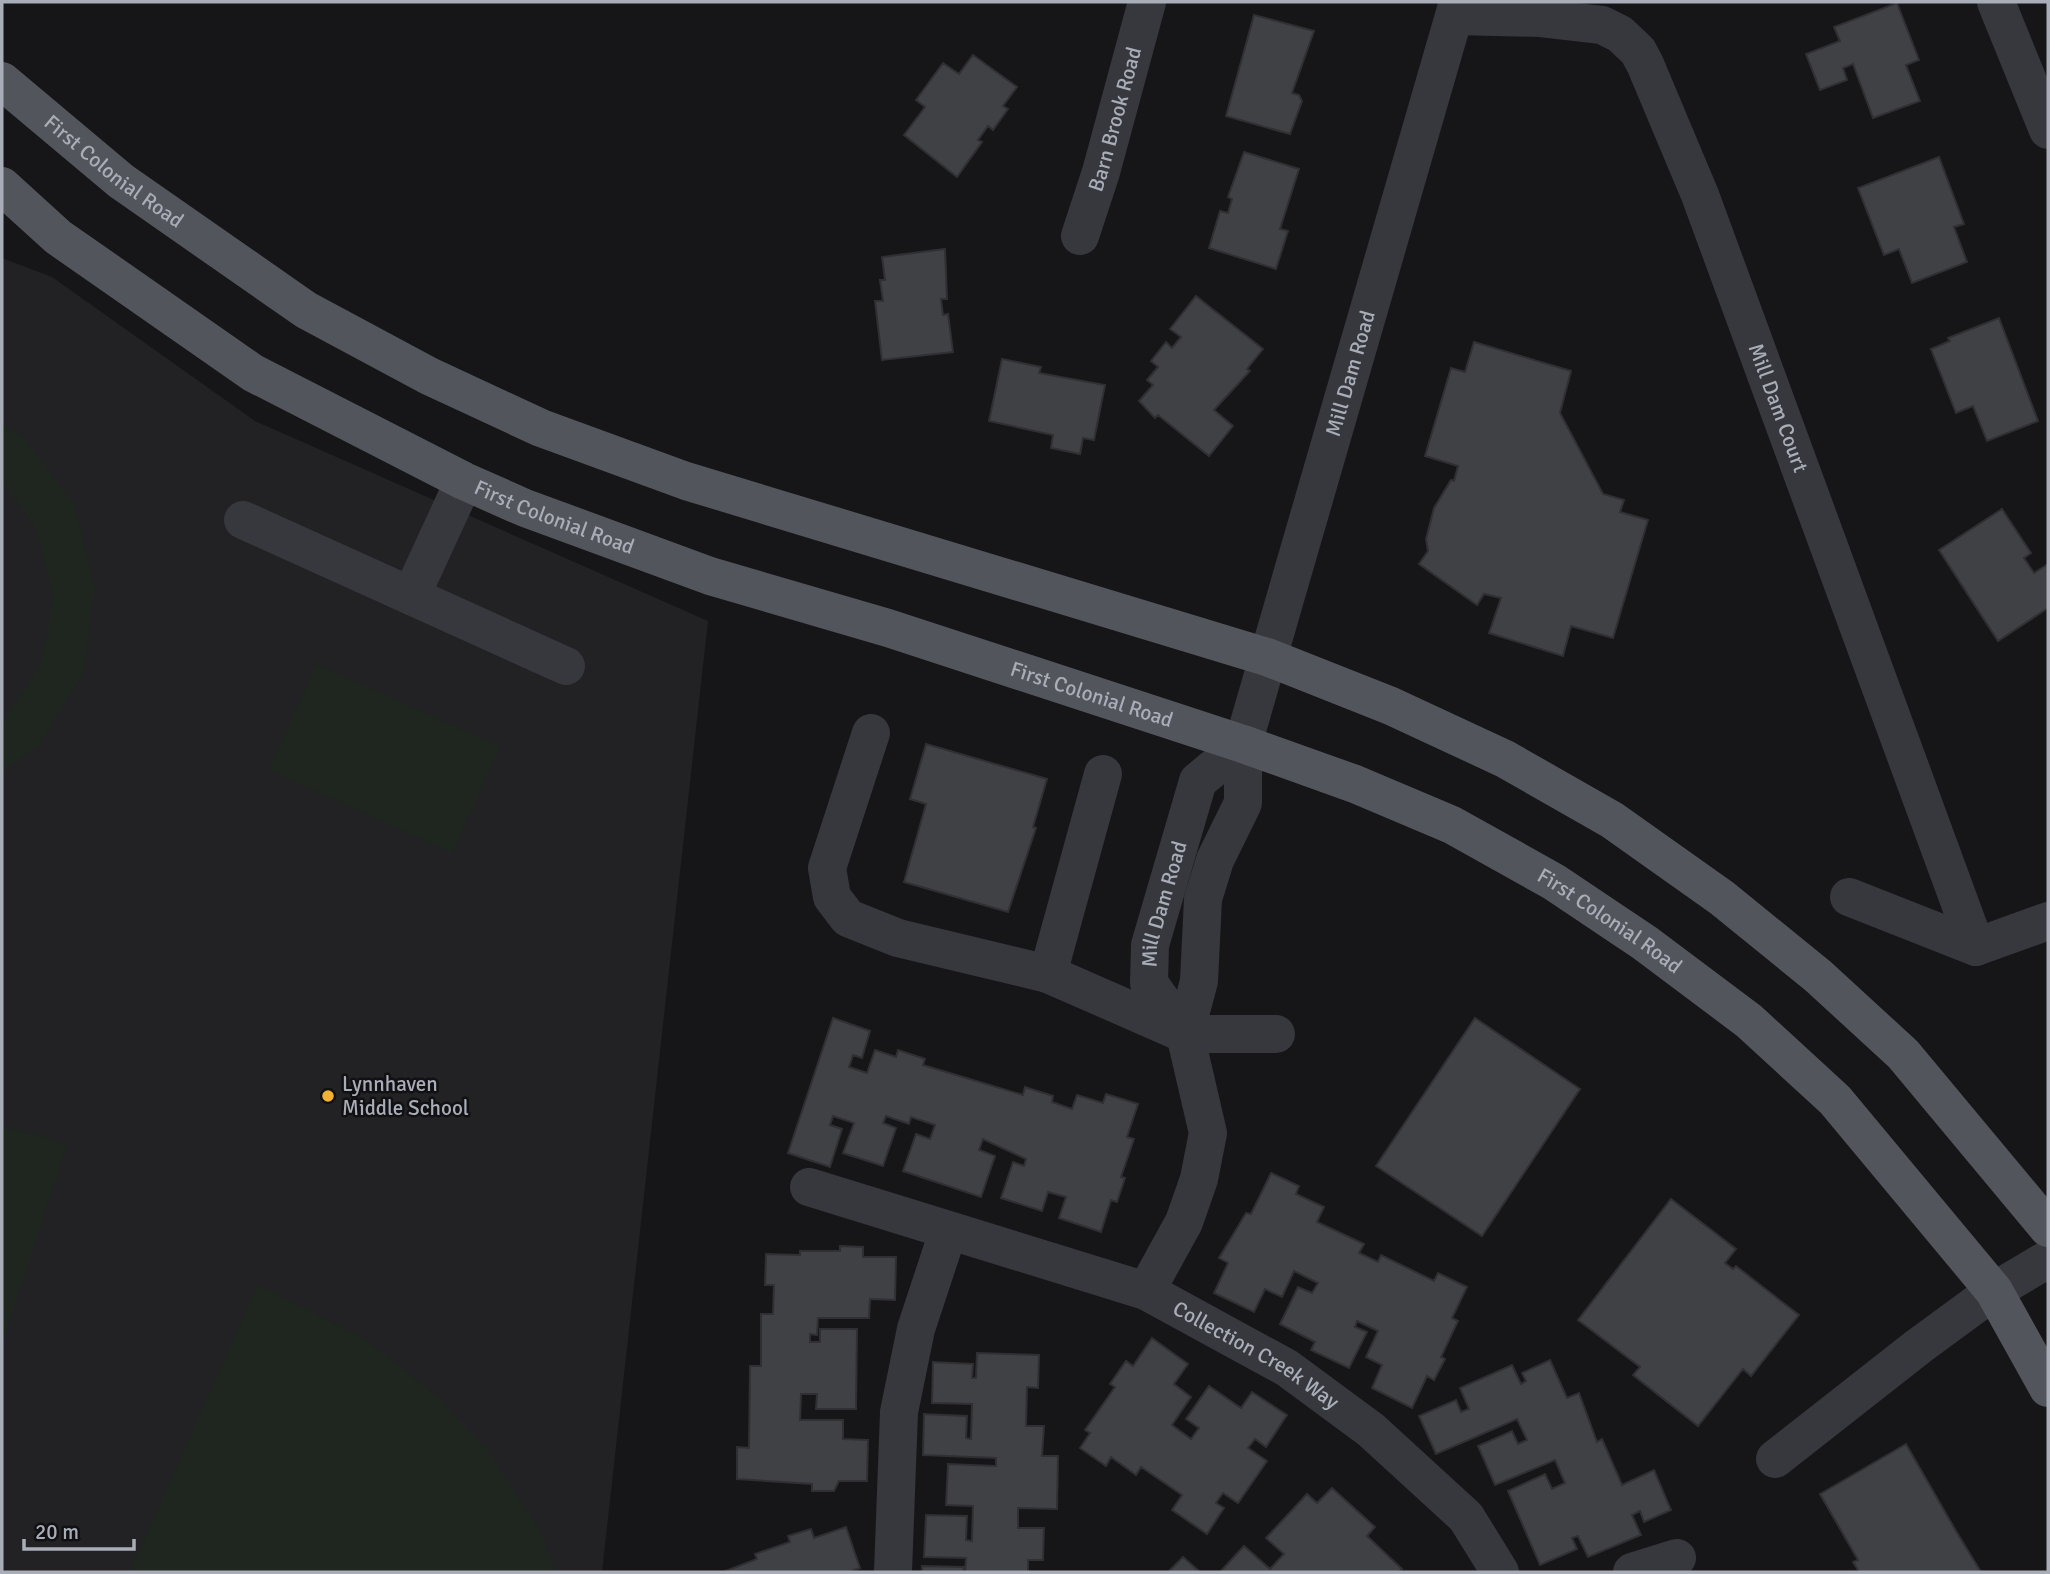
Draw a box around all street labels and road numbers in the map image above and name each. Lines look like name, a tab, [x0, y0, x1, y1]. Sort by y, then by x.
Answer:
street label: Barn Brook Road	[1082, 44, 1147, 195]
street label: First Colonial Road	[39, 109, 189, 234]
street label: Mill Dam Road	[1320, 307, 1381, 439]
street label: Mill Dam Court	[1743, 340, 1814, 476]
street label: First Colonial Road	[470, 474, 638, 560]
street label: First Colonial Road	[1007, 656, 1176, 733]
street label: Mill Dam Road	[1136, 838, 1193, 968]
street label: First Colonial Road	[1533, 862, 1687, 979]
street label: Collection Creek Way	[1168, 1295, 1344, 1415]

